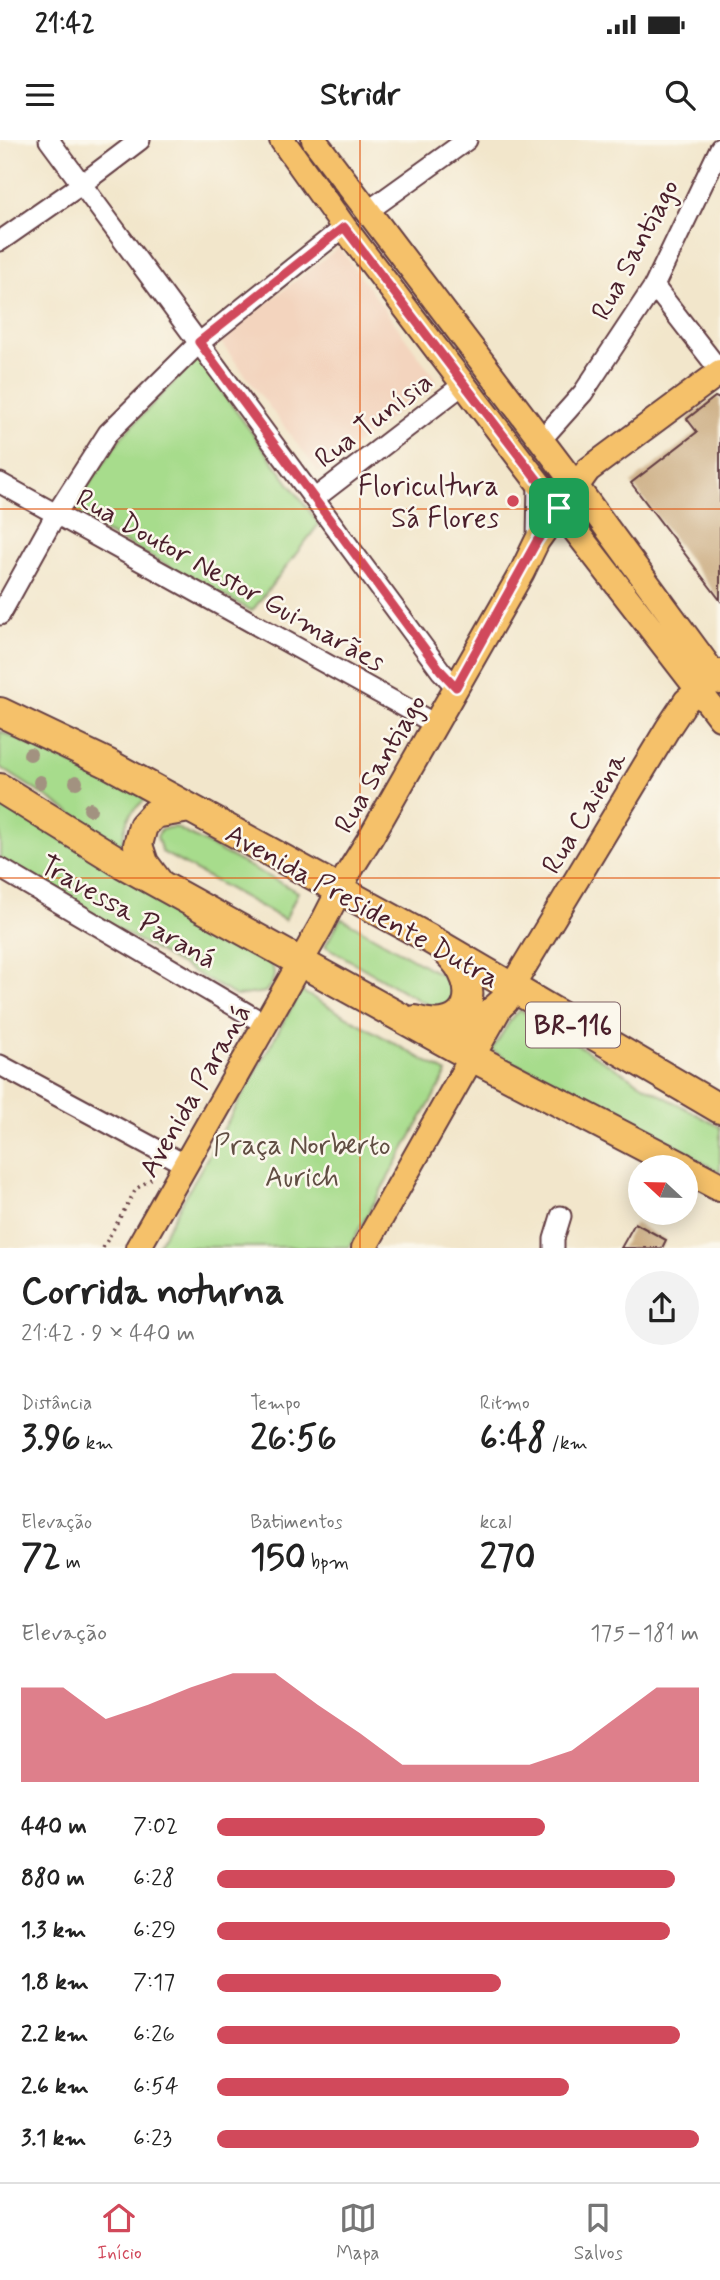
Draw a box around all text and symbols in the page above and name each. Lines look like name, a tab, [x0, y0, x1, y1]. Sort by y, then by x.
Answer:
text: 21:42	[35, 8, 95, 42]
text: Stridr	[320, 74, 400, 116]
icon: menu	[21, 76, 59, 114]
icon: search	[661, 76, 699, 114]
street label: Rua Santiago	[583, 173, 689, 327]
street label: Rua Tunísia	[308, 364, 441, 478]
place label: Floricultura Sá Flores	[358, 469, 499, 538]
pin	[529, 478, 589, 538]
street label: Rua Doutor Nestor Guimarães	[69, 481, 391, 682]
icon: arrive	[540, 489, 578, 527]
marker: Floricultura Sá Flores	[505, 493, 521, 509]
street label: Rua Santiago	[326, 688, 436, 841]
street label: Rua Caiena	[534, 745, 636, 881]
street label: Avenida Presidente Dutra	[218, 816, 505, 998]
street label: Travessa Paraná	[32, 847, 223, 979]
street label: Avenida Paraná	[131, 998, 261, 1185]
road number: BR-116	[526, 1002, 620, 1048]
park label: Praça Norberto Aurich	[213, 1128, 391, 1197]
north arrow	[628, 1155, 698, 1225]
map controls	[628, 1155, 698, 1225]
text: Corrida noturna	[21, 1268, 285, 1317]
button: share	[625, 1271, 699, 1345]
text: 21:42 · 9 × 440 m	[21, 1319, 195, 1349]
text: Distância	[21, 1391, 92, 1416]
text: Tempo	[250, 1391, 301, 1416]
text: Ritmo	[480, 1391, 530, 1416]
text: 3.96	[21, 1416, 81, 1462]
text: 26:56	[250, 1416, 337, 1462]
text: 6:48	[480, 1416, 546, 1462]
text: km	[81, 1431, 114, 1456]
text: /km	[546, 1431, 588, 1456]
text: Elevação	[21, 1510, 92, 1535]
text: Batimentos	[250, 1510, 343, 1535]
text: kcal	[480, 1510, 512, 1535]
text: 72	[21, 1535, 61, 1581]
text: 150	[250, 1535, 306, 1581]
text: 270	[480, 1535, 535, 1581]
text: m	[61, 1550, 81, 1575]
text: bpm	[306, 1550, 349, 1575]
text: Elevação	[21, 1619, 107, 1649]
text: 175–181 m	[590, 1619, 699, 1649]
text: 440 m	[21, 1812, 87, 1842]
text: 7:02	[133, 1812, 178, 1842]
text: 880 m	[21, 1864, 85, 1894]
text: 6:28	[133, 1864, 175, 1894]
text: 1.3 km	[21, 1916, 86, 1946]
text: 6:29	[133, 1916, 176, 1946]
text: 1.8 km	[21, 1968, 89, 1998]
text: 7:17	[133, 1968, 175, 1998]
text: 2.2 km	[21, 2020, 88, 2050]
text: 6:26	[133, 2020, 175, 2050]
text: 2.6 km	[21, 2072, 89, 2102]
text: 6:54	[133, 2072, 179, 2102]
text: 3.1 km	[21, 2124, 86, 2154]
text: 6:23	[133, 2124, 172, 2154]
tab: Início	[97, 2199, 142, 2266]
tab: Mapa	[336, 2199, 379, 2266]
tab: Salvos	[574, 2199, 623, 2266]

